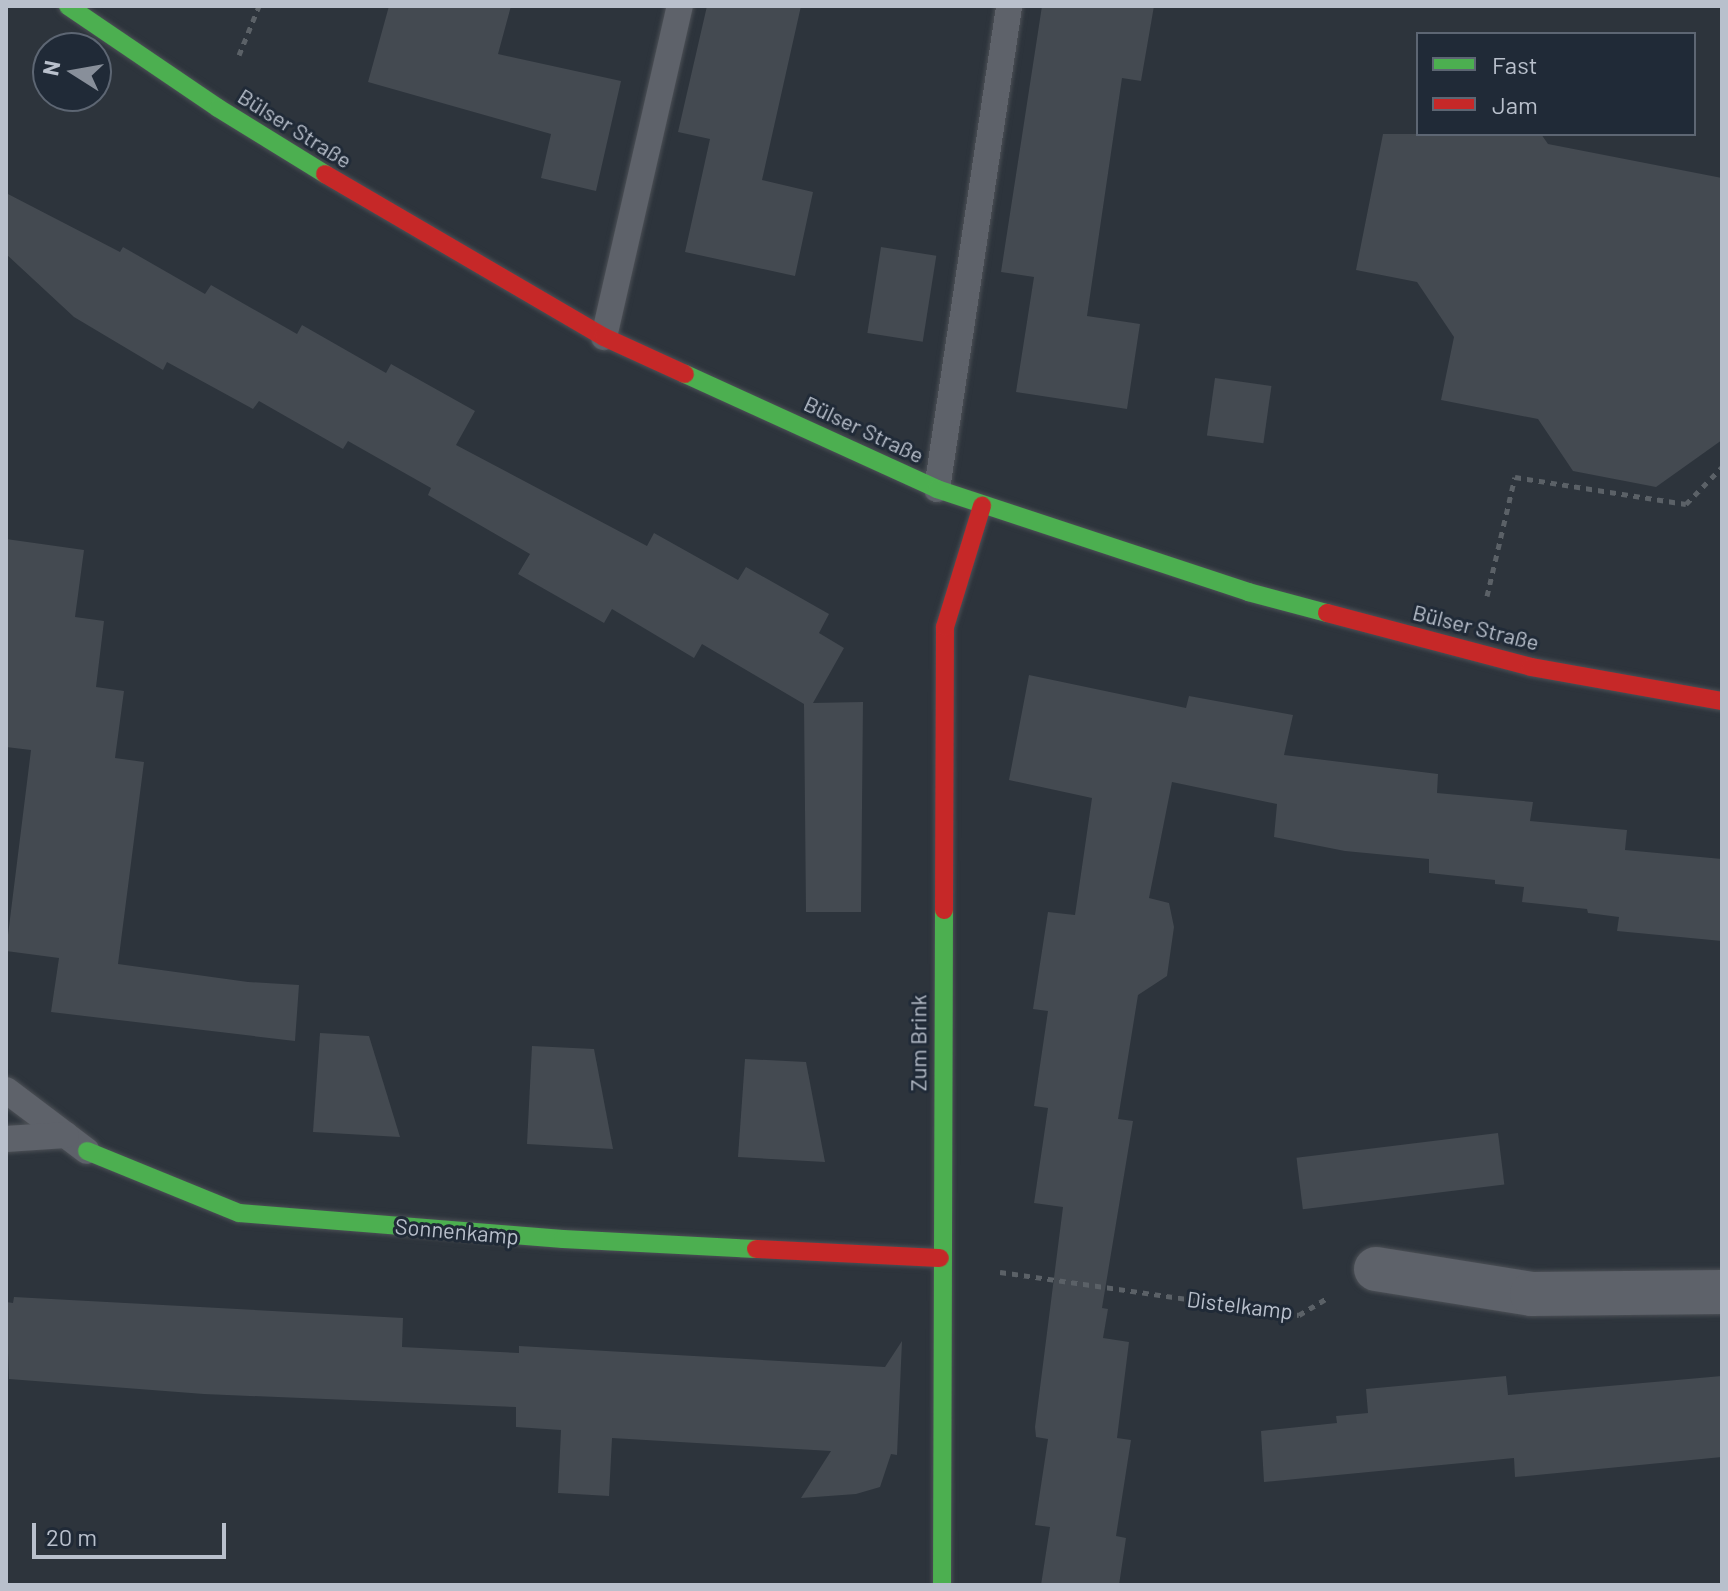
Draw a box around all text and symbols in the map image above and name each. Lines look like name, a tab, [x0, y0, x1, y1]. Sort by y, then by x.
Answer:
north arrow	[32, 32, 112, 112]
legend	[1416, 32, 1696, 136]
text: Fast	[1492, 50, 1537, 79]
text: N	[36, 58, 65, 77]
street label: Bülser Straße	[233, 83, 357, 173]
text: Jam	[1492, 90, 1538, 119]
street label: Bülser Straße	[800, 390, 928, 468]
street label: Bülser Straße	[1410, 599, 1542, 655]
street label: Zum Brink	[905, 995, 931, 1091]
street label: Sonnenkamp	[394, 1212, 520, 1250]
street label: Distelkamp	[1185, 1285, 1295, 1325]
scale bar	[36, 1507, 230, 1557]
text: 20 m	[46, 1522, 97, 1551]

